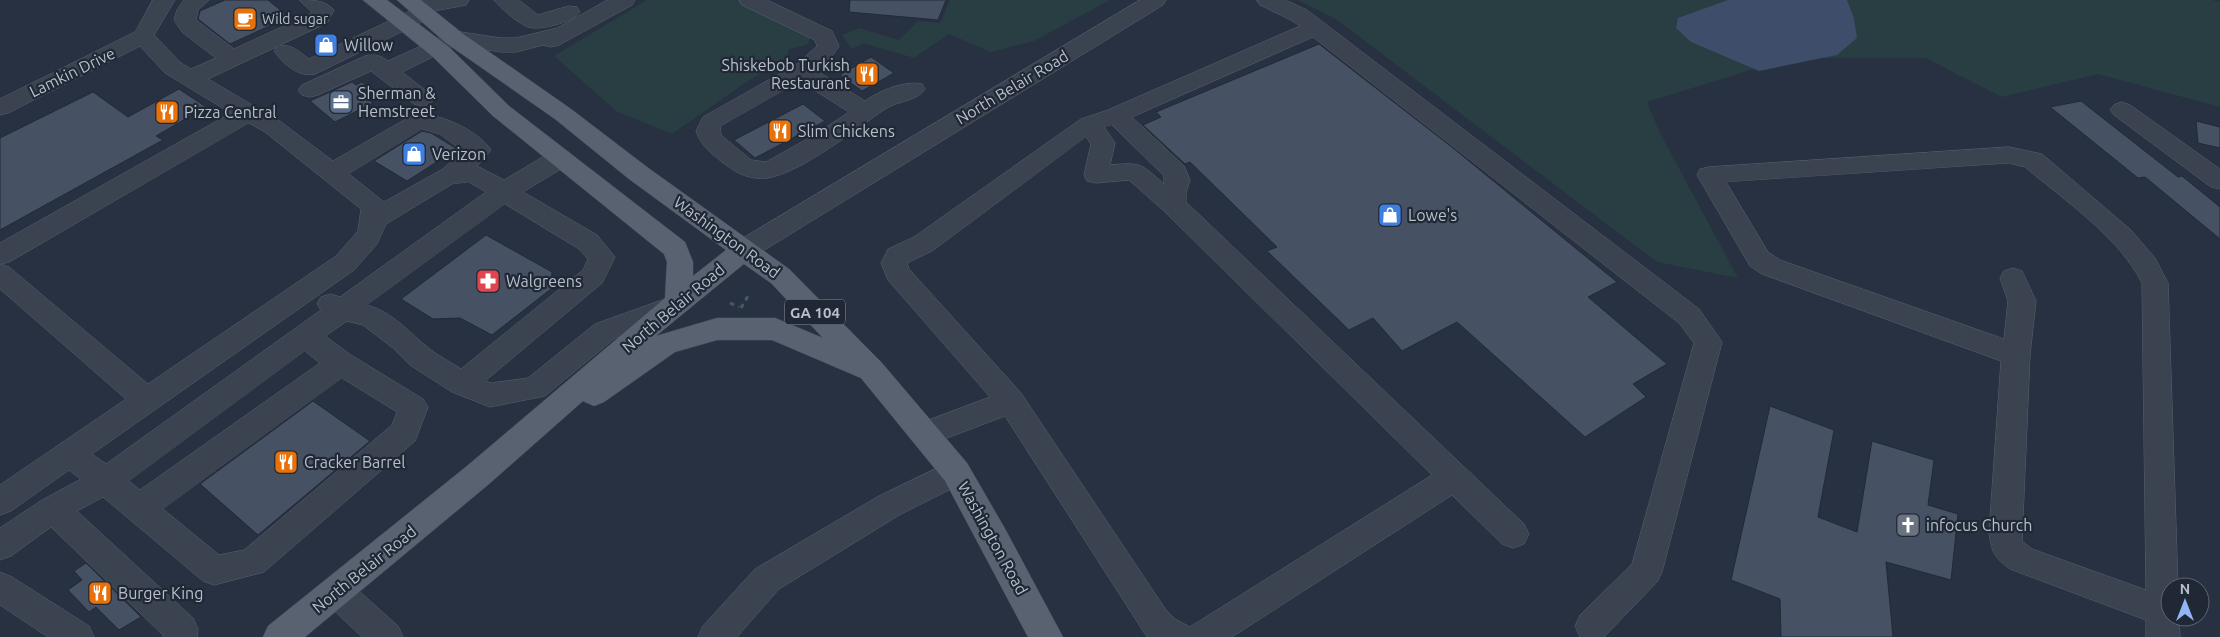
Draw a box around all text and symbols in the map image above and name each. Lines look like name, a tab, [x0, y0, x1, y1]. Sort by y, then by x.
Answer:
cafe icon: Wild sugar	[232, 6, 258, 32]
place label: Wild sugar	[262, 11, 329, 27]
shop icon: Willow	[313, 32, 339, 58]
place label: Willow	[344, 36, 394, 54]
street label: Lamkin Drive	[26, 44, 118, 100]
street label: North Belair Road	[953, 46, 1071, 128]
place label: Shiskebob Turkish Restaurant	[722, 56, 851, 92]
restaurant icon: Shiskebob Turkish Restaurant	[854, 61, 880, 87]
place label: Sherman & Hemstreet	[358, 84, 436, 120]
office icon: Sherman & Hemstreet	[328, 89, 354, 115]
restaurant icon: Pizza Central	[154, 99, 180, 125]
place label: Pizza Central	[184, 103, 277, 121]
restaurant icon: Slim Chickens	[767, 118, 793, 144]
place label: Slim Chickens	[798, 122, 895, 140]
shop icon: Verizon	[401, 141, 427, 167]
place label: Verizon	[432, 145, 486, 163]
street label: Washington Road	[671, 193, 783, 281]
shop icon: Lowe's	[1377, 202, 1403, 228]
place label: Lowe's	[1408, 206, 1457, 224]
street label: North Belair Road	[618, 260, 728, 356]
pharmacy icon: Walgreens	[475, 268, 501, 294]
place label: Walgreens	[506, 272, 582, 290]
road number: GA 104	[785, 300, 845, 324]
restaurant icon: Cracker Barrel	[273, 449, 299, 475]
place label: Cracker Barrel	[304, 453, 405, 471]
street label: Washington Road	[955, 478, 1031, 598]
church icon: infocus Church	[1895, 512, 1921, 538]
place label: infocus Church	[1926, 516, 2032, 534]
street label: North Belair Road	[309, 522, 419, 616]
north arrow	[2160, 577, 2210, 627]
restaurant icon: Burger King	[87, 580, 113, 606]
text: N	[2180, 581, 2190, 597]
place label: Burger King	[118, 584, 203, 602]

